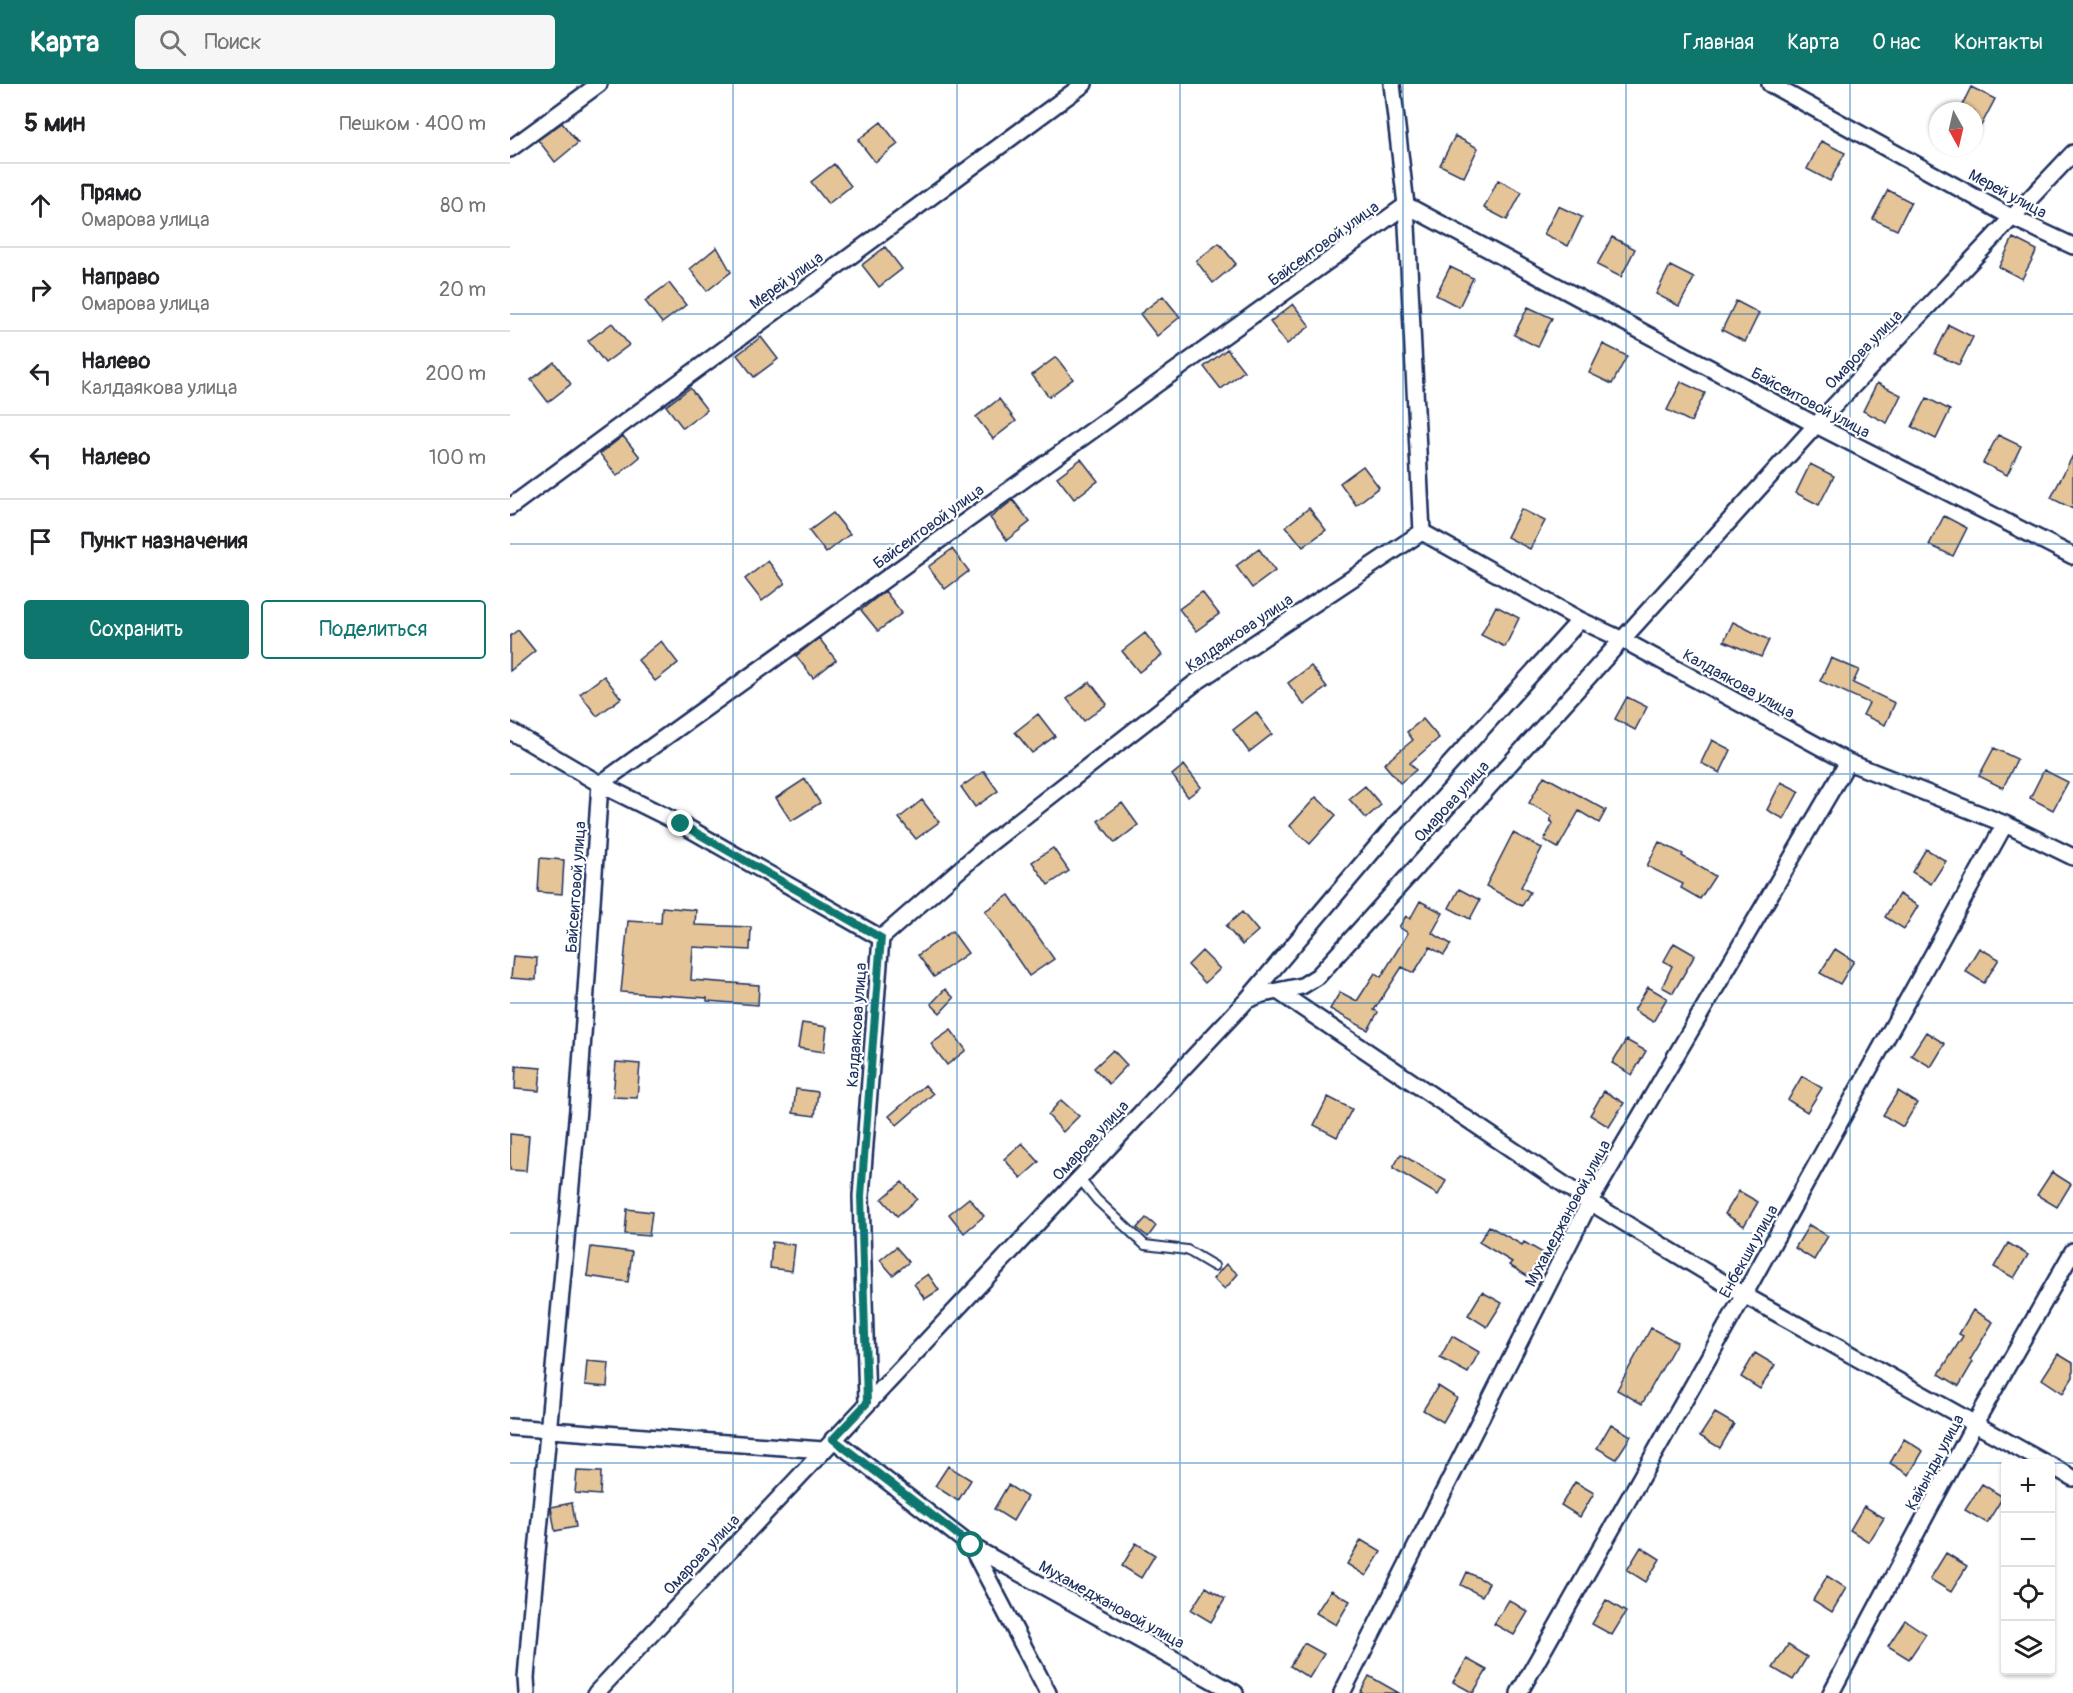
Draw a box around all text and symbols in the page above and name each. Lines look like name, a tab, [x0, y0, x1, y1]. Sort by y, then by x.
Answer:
search box	[135, 15, 555, 69]
text: Карта	[30, 25, 99, 60]
icon: search	[156, 26, 189, 59]
text: Поиск	[204, 28, 262, 56]
text: Главная	[1683, 29, 1754, 56]
text: Карта	[1787, 29, 1839, 56]
text: О нас	[1872, 29, 1921, 56]
text: Контакты	[1954, 29, 2043, 56]
north arrow	[1929, 102, 1983, 156]
text: 5 мин	[24, 107, 85, 139]
text: Пешком · 400 m	[340, 111, 486, 136]
street label: Мерей улица	[1965, 165, 2050, 223]
text: Прямо	[81, 179, 141, 207]
icon: ahead	[24, 189, 57, 222]
text: 80 m	[440, 193, 486, 218]
street label: Байсеитовой улица	[1264, 197, 1383, 291]
text: Омарова улица	[81, 207, 210, 232]
street label: Мерей улица	[746, 247, 827, 314]
text: Направо	[81, 263, 160, 291]
icon: right	[24, 273, 57, 306]
text: 20 m	[439, 277, 486, 302]
text: Омарова улица	[81, 291, 210, 316]
street label: Омарова улица	[1821, 306, 1907, 394]
text: Налево	[81, 347, 150, 375]
icon: left	[24, 357, 57, 390]
text: 200 m	[425, 361, 486, 386]
street label: Байсеитовой улица	[1748, 363, 1873, 443]
text: Калдаякова улица	[81, 375, 237, 400]
icon: left	[24, 441, 57, 474]
text: Налево	[81, 443, 150, 471]
text: 100 m	[429, 445, 486, 470]
street label: Байсеитовой улица	[869, 480, 988, 574]
icon: arrive	[24, 525, 57, 558]
text: Пункт назначения	[81, 527, 248, 555]
street label: Калдаякова улица	[1182, 590, 1297, 676]
button: Сохранить	[24, 600, 249, 659]
button: Поделиться	[261, 600, 486, 659]
street label: Калдаякова улица	[1679, 645, 1798, 723]
street label: Омарова улица	[1410, 757, 1494, 847]
route end	[667, 810, 693, 836]
street label: Байсеитовой улица	[561, 821, 591, 954]
street label: Калдаякова улица	[843, 962, 871, 1088]
street label: Омарова улица	[1048, 1096, 1133, 1185]
street label: Мухамеджановой улица	[1521, 1137, 1615, 1290]
street label: Енбекши улица	[1715, 1201, 1783, 1302]
street label: Кайынды улица	[1901, 1411, 1969, 1514]
map controls	[2001, 1459, 2055, 1675]
button: +	[2001, 1459, 2055, 1513]
street label: Омарова улица	[659, 1510, 744, 1599]
button: −	[2001, 1513, 2055, 1567]
route start	[957, 1531, 983, 1557]
street label: Мухамеджановой улица	[1035, 1556, 1188, 1653]
button: locate	[2001, 1567, 2055, 1621]
button: layers	[2001, 1621, 2055, 1675]

